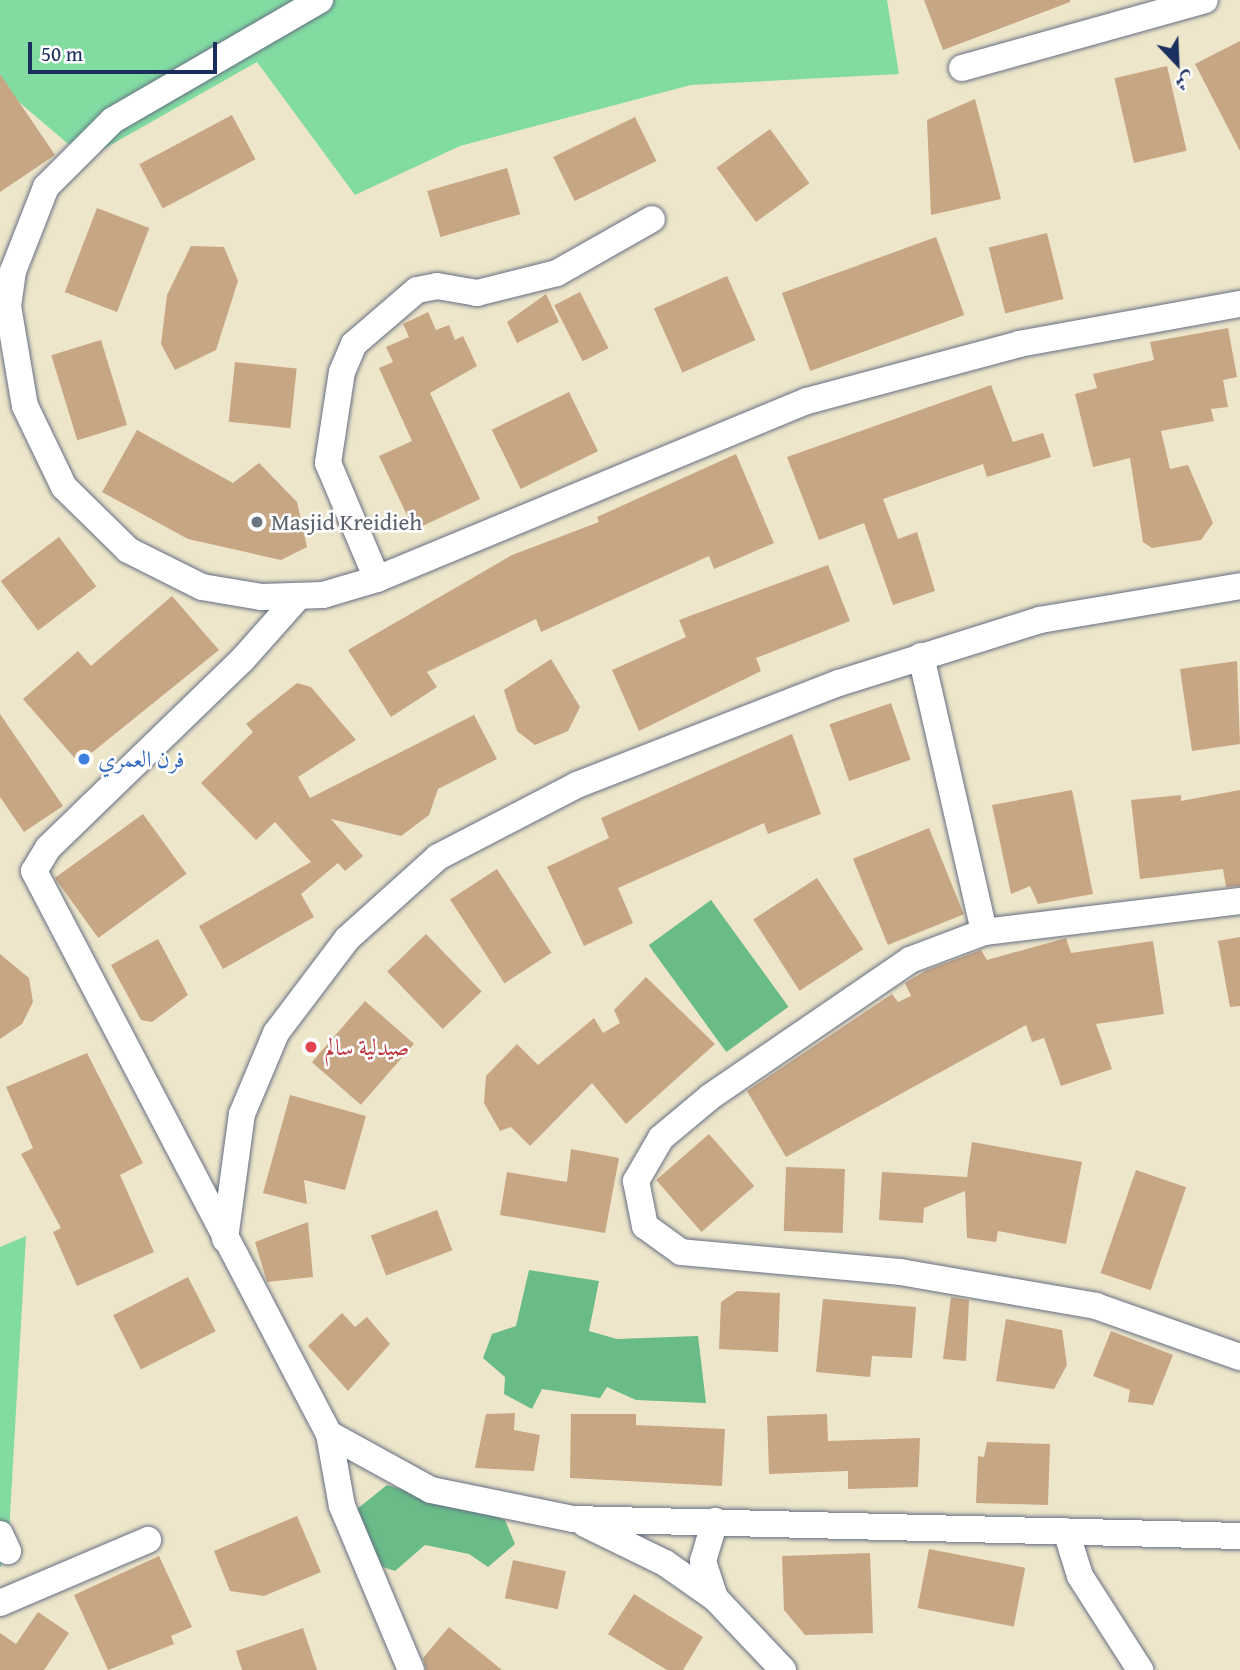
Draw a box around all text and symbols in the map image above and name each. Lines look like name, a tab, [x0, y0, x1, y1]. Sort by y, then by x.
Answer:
scale bar	[32, 28, 220, 72]
north arrow	[1142, 28, 1212, 98]
text: 50 m	[41, 38, 83, 69]
text: ش	[1171, 66, 1199, 99]
place label: Masjid Kreidieh	[271, 508, 422, 536]
marker: Masjid Kreidieh	[249, 514, 265, 530]
place label: فرن العمري	[98, 745, 184, 773]
marker: فرن العمري	[76, 751, 92, 767]
place label: صيدلية سالم	[325, 1033, 409, 1061]
marker: صيدلية سالم	[303, 1039, 319, 1055]

